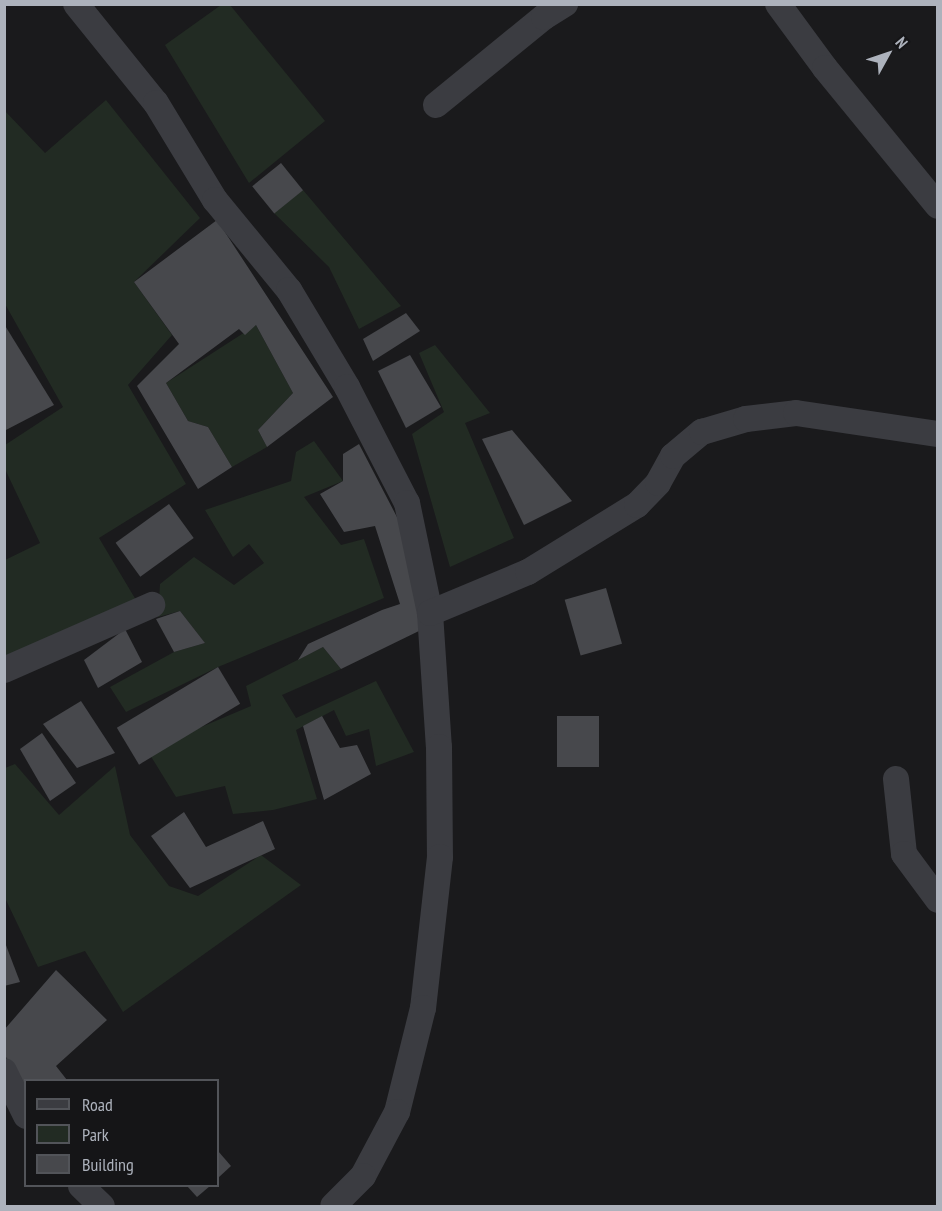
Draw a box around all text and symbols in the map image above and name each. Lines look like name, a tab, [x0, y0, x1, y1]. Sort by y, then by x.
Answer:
north arrow	[858, 24, 918, 84]
text: N	[891, 33, 912, 52]
legend	[24, 1079, 219, 1187]
text: Road	[82, 1093, 113, 1116]
text: Park	[82, 1123, 109, 1146]
text: Building	[82, 1153, 134, 1176]

